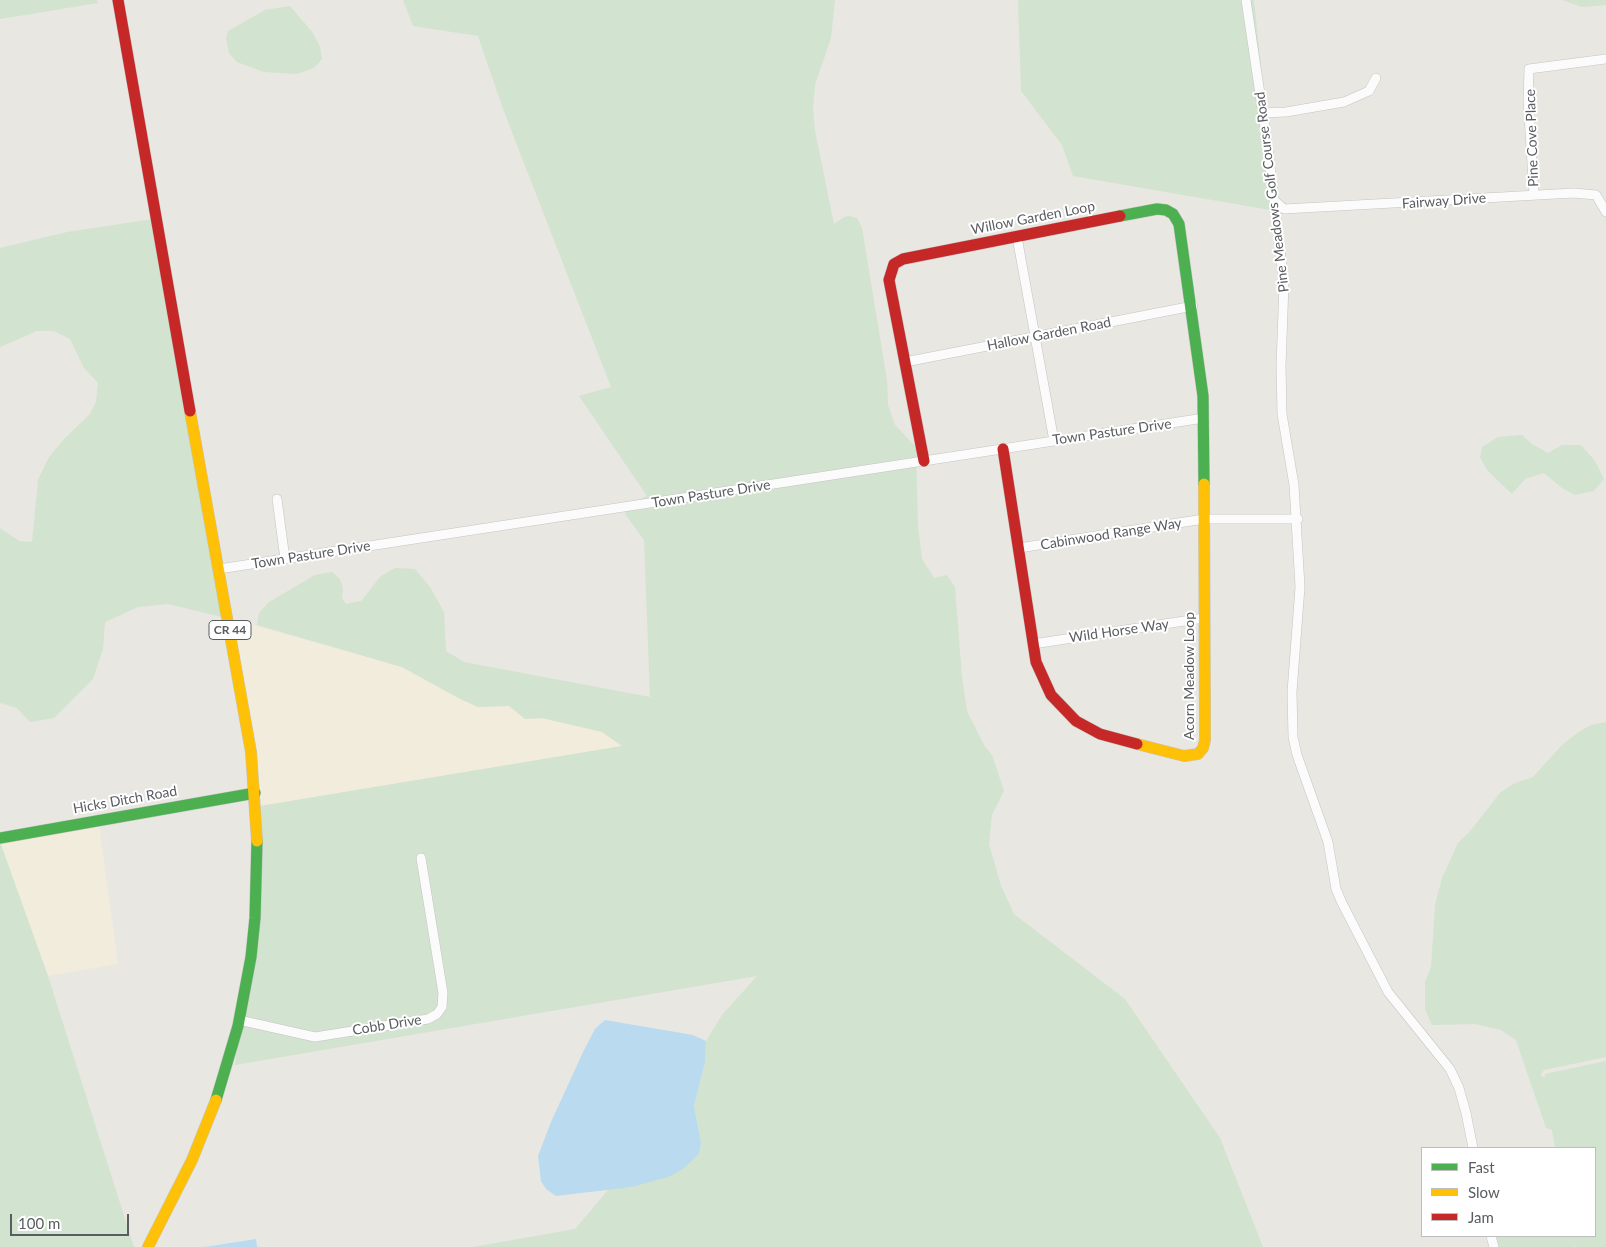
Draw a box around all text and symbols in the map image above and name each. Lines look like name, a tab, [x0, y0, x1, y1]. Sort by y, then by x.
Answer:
street label: Pine Cove Place	[1522, 89, 1542, 187]
street label: Pine Meadows Golf Course Road	[1251, 91, 1293, 293]
street label: Fairway Drive	[1401, 190, 1487, 212]
street label: Willow Garden Loop	[970, 198, 1096, 238]
street label: Hallow Garden Road	[986, 314, 1112, 354]
street label: Town Pasture Drive	[1051, 415, 1173, 449]
street label: Town Pasture Drive	[650, 476, 772, 512]
street label: Cabinwood Range Way	[1039, 515, 1183, 553]
street label: Town Pasture Drive	[250, 537, 372, 573]
street label: Acorn Meadow Loop	[1181, 612, 1197, 740]
street label: Wild Horse Way	[1068, 616, 1170, 646]
road number: CR 44	[209, 620, 251, 640]
street label: Hicks Ditch Road	[72, 783, 178, 817]
street label: Cobb Drive	[351, 1011, 423, 1039]
legend	[1421, 1147, 1596, 1237]
text: Fast	[1468, 1158, 1495, 1176]
text: Slow	[1468, 1183, 1500, 1201]
scale bar	[12, 1204, 131, 1236]
text: Jam	[1468, 1208, 1494, 1226]
text: 100 m	[18, 1214, 60, 1232]

